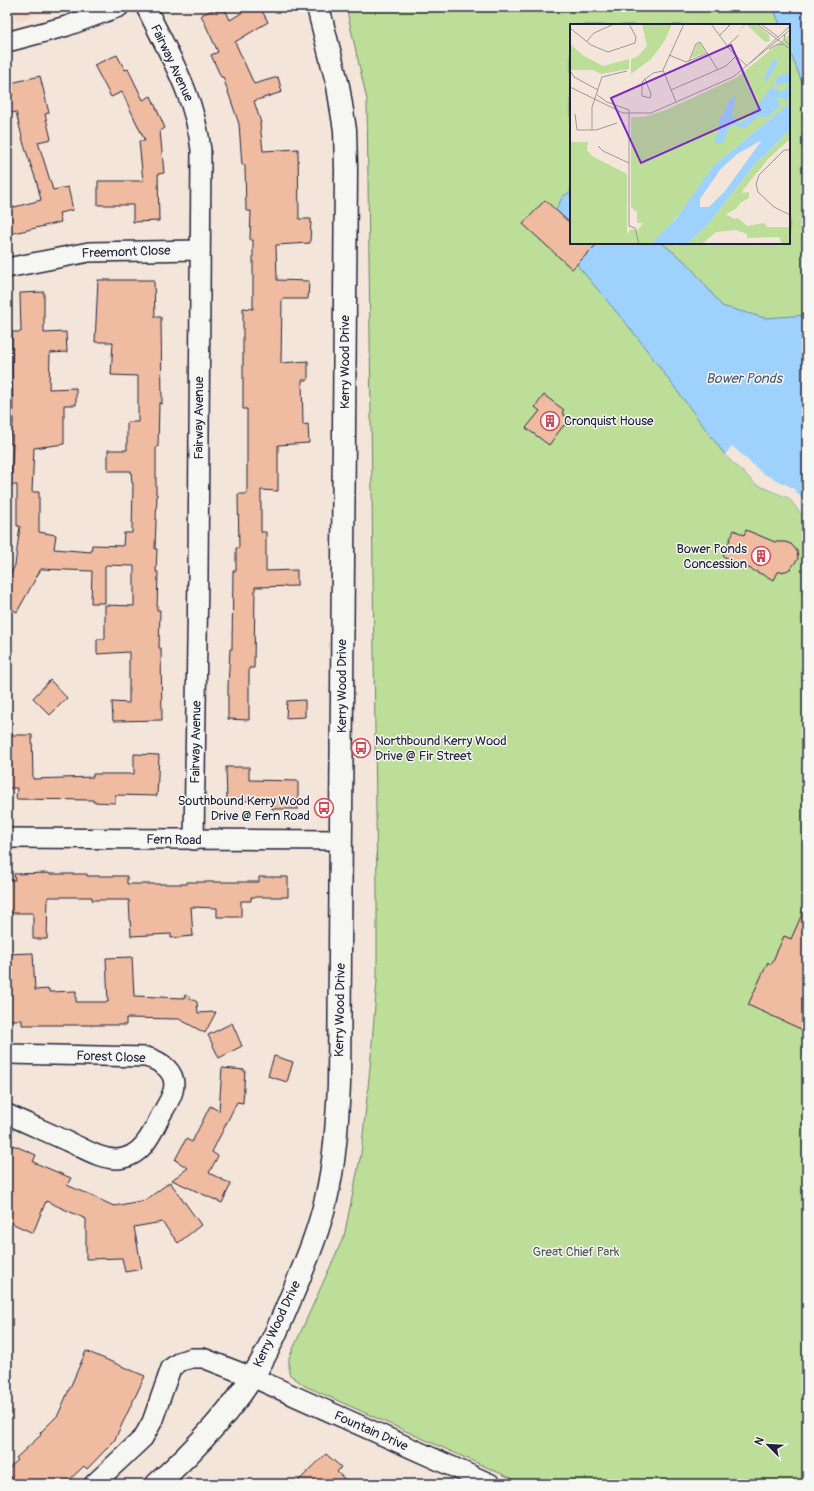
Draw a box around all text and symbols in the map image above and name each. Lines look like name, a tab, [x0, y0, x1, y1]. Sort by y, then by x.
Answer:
street label: Fairway Avenue	[147, 22, 197, 105]
inset map	[570, 24, 790, 244]
street label: Freemont Close	[81, 242, 171, 262]
street label: Kerry Wood Drive	[337, 314, 353, 409]
water label: Bower Ponds	[706, 370, 784, 387]
street label: Fairway Avenue	[191, 376, 207, 460]
building icon: Cronquist House	[539, 410, 561, 432]
place label: Cronquist House	[564, 413, 654, 429]
place label: Bower Ponds Concession	[677, 541, 747, 572]
building icon: Bower Ponds Concession	[750, 545, 772, 567]
street label: Kerry Wood Drive	[334, 638, 350, 733]
street label: Fairway Avenue	[187, 700, 205, 784]
place label: Northbound Kerry Wood Drive @ Fir Street	[375, 733, 507, 764]
bus stop icon: Northbound Kerry Wood Drive @ Fir Street	[350, 737, 372, 759]
place label: Southbound Kerry Wood Drive @ Fern Road	[178, 793, 310, 824]
bus stop icon: Southbound Kerry Wood Drive @ Fern Road	[313, 797, 335, 819]
street label: Fern Road	[146, 832, 202, 848]
street label: Kerry Wood Drive	[331, 962, 349, 1057]
street label: Forest Close	[76, 1048, 146, 1066]
park label: Great Chief Park	[533, 1244, 620, 1260]
street label: Kerry Wood Drive	[250, 1278, 304, 1370]
street label: Fountain Drive	[332, 1408, 411, 1455]
north arrow	[748, 1425, 788, 1465]
text: N	[752, 1435, 767, 1447]

